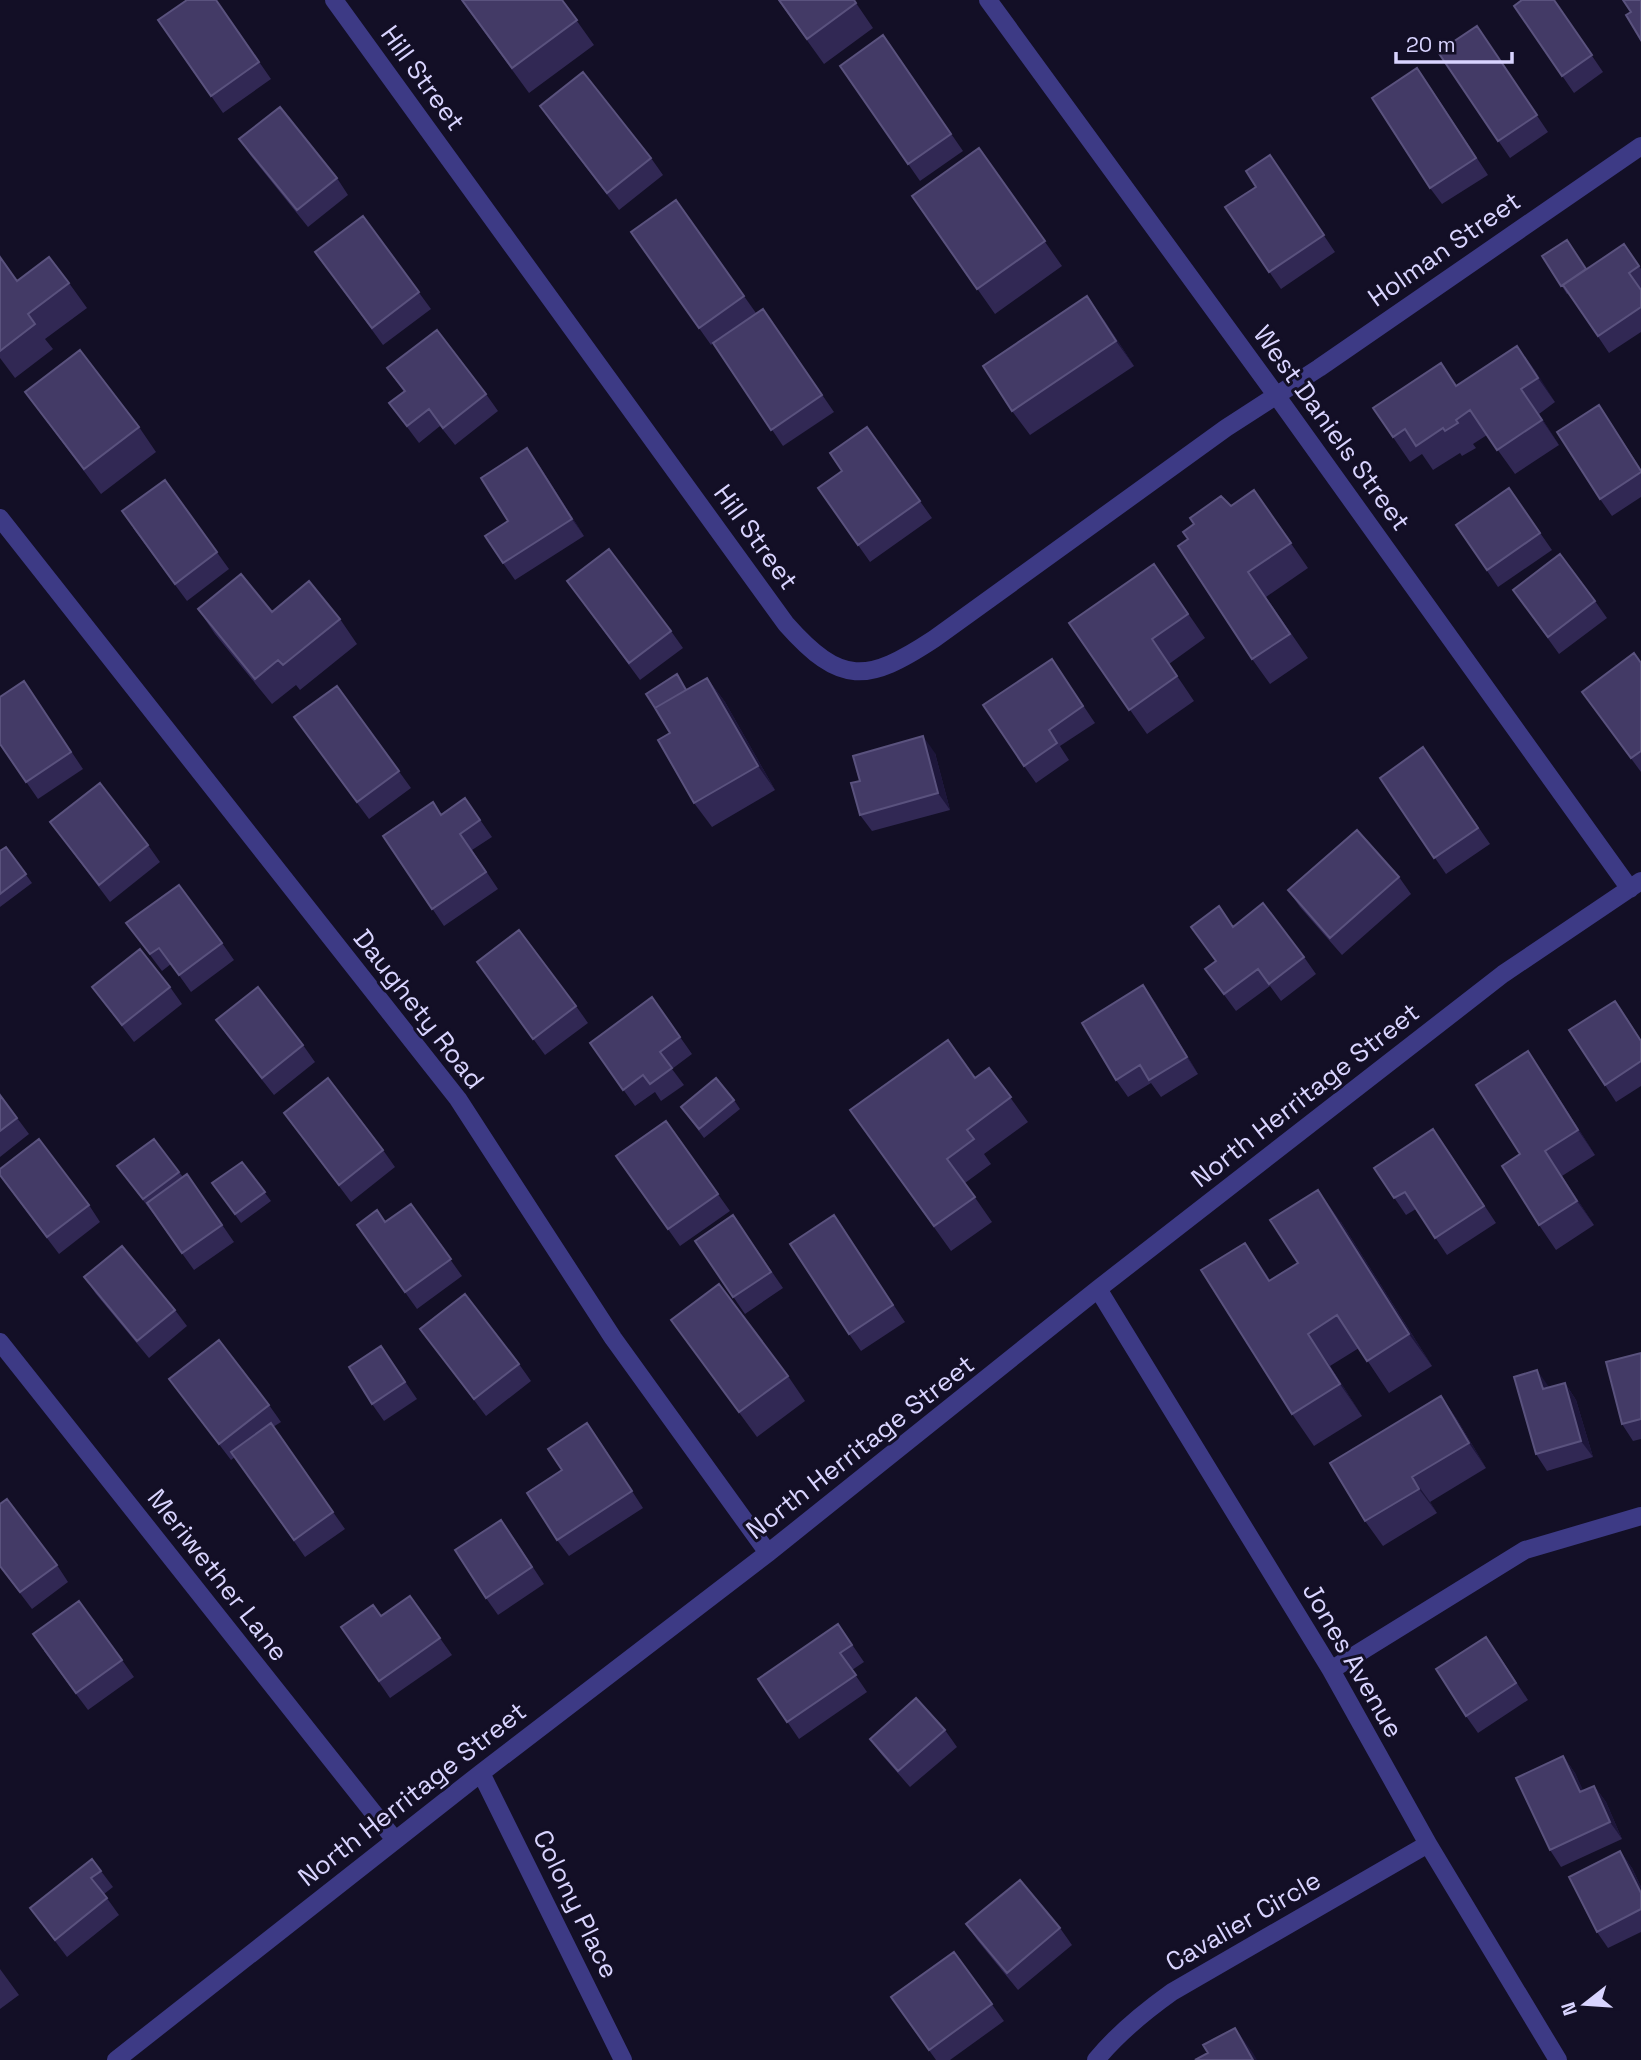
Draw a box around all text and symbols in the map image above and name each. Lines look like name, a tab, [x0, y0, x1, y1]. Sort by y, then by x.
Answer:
street label: Hill Street	[373, 19, 473, 137]
scale bar	[1396, 21, 1512, 65]
text: 20 m	[1406, 31, 1456, 58]
street label: Holman Street	[1361, 184, 1527, 314]
street label: West Daniels Street	[1246, 319, 1418, 537]
street label: Hill Street	[706, 478, 806, 596]
street label: Daughety Road	[346, 922, 492, 1096]
street label: North Herritage Street	[1184, 995, 1426, 1195]
street label: North Herritage Street	[739, 1347, 981, 1547]
street label: Meriwether Lane	[140, 1482, 296, 1668]
street label: Jones Avenue	[1295, 1576, 1411, 1744]
street label: North Herritage Street	[291, 1694, 533, 1894]
street label: Colony Place	[525, 1824, 627, 1984]
street label: Cavalier Circle	[1159, 1863, 1327, 1979]
north arrow	[1550, 1969, 1620, 2039]
text: N	[1555, 1999, 1583, 2019]

